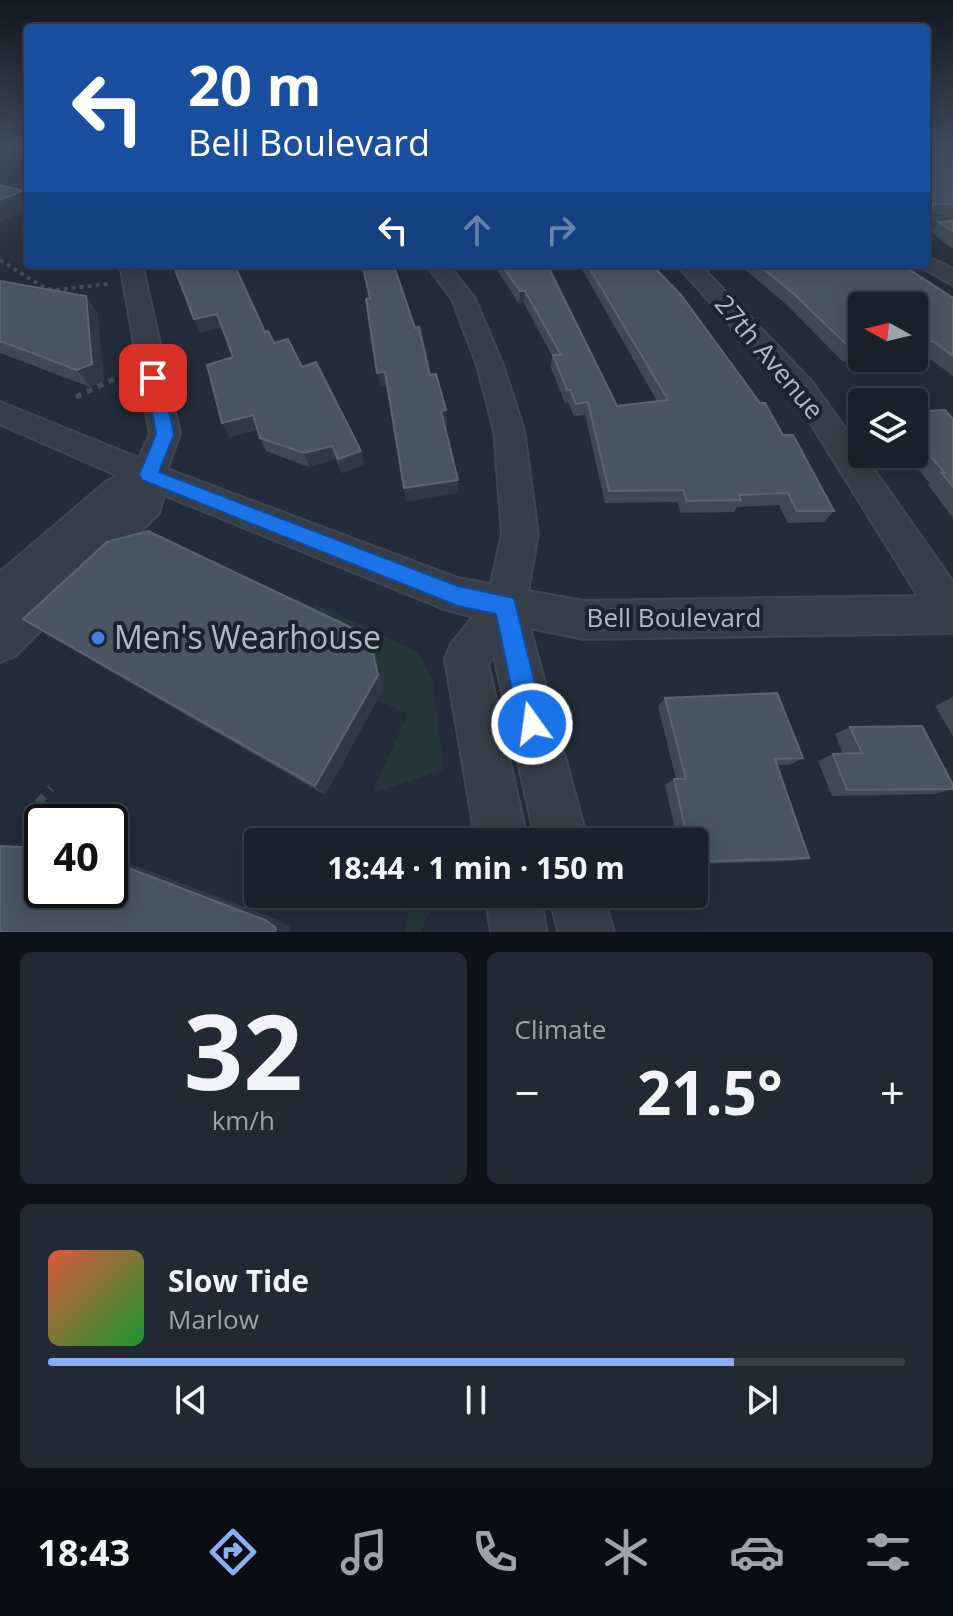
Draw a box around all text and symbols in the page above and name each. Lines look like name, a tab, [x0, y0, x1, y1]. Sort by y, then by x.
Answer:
text: 20 m	[188, 46, 322, 122]
icon: left	[56, 56, 160, 160]
text: Bell Boulevard	[188, 118, 430, 167]
icon: left	[371, 208, 415, 252]
icon: ahead	[455, 208, 499, 252]
icon: right	[539, 208, 583, 252]
street label: 27th Avenue	[707, 286, 832, 426]
north arrow	[848, 292, 928, 372]
map controls	[848, 292, 928, 468]
pin	[119, 344, 187, 412]
icon: arrive	[131, 356, 175, 400]
button: layers	[848, 388, 928, 468]
street label: Bell Boulevard	[587, 599, 761, 635]
place label: Men's Wearhouse	[114, 615, 381, 658]
marker: Men's Wearhouse	[89, 629, 107, 647]
position arrow	[490, 682, 574, 766]
speed limit sign: 40	[24, 804, 128, 908]
text: 18:44 · 1 min · 150 m	[327, 847, 625, 888]
text: 32	[184, 979, 303, 1120]
text: Climate	[515, 1011, 606, 1047]
text: 21.5°	[637, 1051, 783, 1133]
text: −	[515, 1062, 540, 1122]
text: +	[880, 1062, 905, 1122]
text: km/h	[212, 1102, 275, 1138]
text: Slow Tide	[168, 1260, 309, 1301]
text: Marlow	[168, 1301, 259, 1337]
icon: previous	[169, 1378, 213, 1422]
icon: pause	[454, 1378, 498, 1422]
icon: next	[740, 1378, 784, 1422]
icon: directions	[205, 1524, 261, 1580]
icon: music	[336, 1524, 392, 1580]
icon: phone	[467, 1524, 523, 1580]
icon: climate	[598, 1524, 654, 1580]
icon: car	[729, 1524, 785, 1580]
icon: filters	[860, 1524, 916, 1580]
text: 18:43	[37, 1528, 130, 1577]

